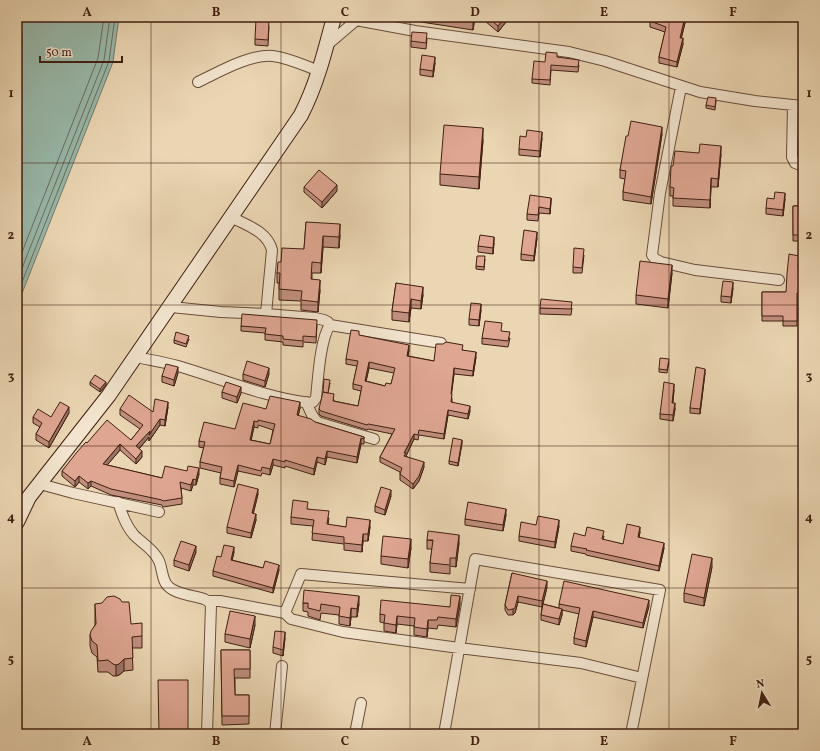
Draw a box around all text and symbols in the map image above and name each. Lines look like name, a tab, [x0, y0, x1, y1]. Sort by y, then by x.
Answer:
text: A	[82, 4, 92, 22]
text: B	[212, 4, 221, 22]
text: C	[341, 4, 349, 22]
text: D	[470, 4, 480, 22]
text: E	[600, 4, 608, 22]
text: F	[729, 4, 737, 22]
scale bar	[40, 38, 122, 64]
text: 50 m	[46, 45, 72, 61]
text: 1	[8, 85, 14, 103]
text: 1	[806, 85, 812, 103]
text: 2	[8, 227, 15, 245]
text: 2	[806, 227, 813, 245]
text: 3	[8, 368, 15, 386]
text: 3	[806, 368, 813, 386]
text: 4	[7, 509, 15, 527]
text: 4	[805, 509, 813, 527]
text: 5	[8, 651, 14, 669]
text: 5	[806, 651, 812, 669]
north arrow	[742, 673, 782, 713]
text: N	[755, 677, 766, 693]
text: A	[82, 733, 92, 751]
text: B	[212, 733, 221, 751]
text: C	[341, 733, 349, 751]
text: D	[470, 733, 480, 751]
text: E	[600, 733, 608, 751]
text: F	[729, 733, 737, 751]

